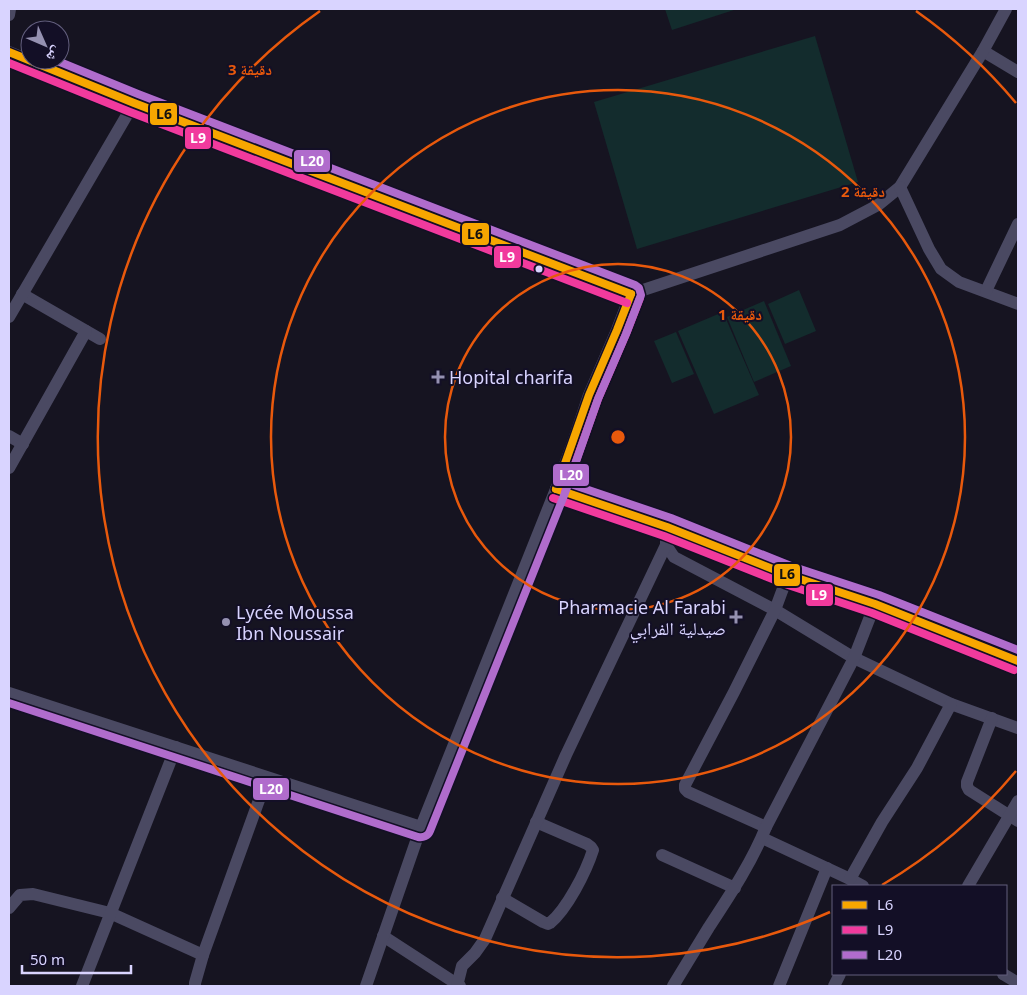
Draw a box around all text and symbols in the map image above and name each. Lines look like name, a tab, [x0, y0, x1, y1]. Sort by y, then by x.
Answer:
north arrow	[20, 20, 70, 70]
text: ش	[42, 43, 67, 67]
text: 3 دقيقة	[228, 59, 272, 79]
line badge: L6	[149, 102, 178, 126]
text: L6	[156, 104, 172, 123]
line badge: L9	[184, 126, 212, 150]
text: L9	[190, 128, 206, 147]
line badge: L20	[293, 149, 331, 173]
text: L20	[300, 151, 324, 170]
text: 2 دقيقة	[841, 181, 885, 201]
line badge: L6	[461, 222, 490, 246]
text: L6	[467, 224, 483, 243]
line badge: L9	[493, 245, 522, 269]
text: L9	[499, 247, 515, 266]
unlabelled marker	[534, 264, 544, 274]
text: 1 دقيقة	[718, 304, 762, 324]
place label: Hopital charifa	[449, 365, 573, 389]
marker: Hopital charifa	[431, 370, 445, 384]
centre of rings	[609, 428, 627, 446]
line badge: L20	[552, 463, 590, 487]
text: L20	[559, 465, 583, 484]
line badge: L6	[773, 563, 801, 587]
text: L6	[779, 564, 795, 583]
line badge: L9	[805, 583, 834, 607]
text: L9	[811, 585, 827, 604]
place label: Pharmacie Al Farabi صيدلية الفرابي	[558, 595, 726, 644]
place label: Lycée Moussa Ibn Noussair	[236, 600, 354, 645]
marker: Pharmacie Al Farabi صيدلية الفرابي	[730, 611, 742, 623]
marker: Lycée Moussa Ibn Noussair	[220, 616, 232, 628]
line badge: L20	[252, 777, 290, 801]
text: L20	[259, 779, 283, 798]
legend	[832, 885, 1007, 975]
text: L6	[877, 894, 893, 914]
text: L9	[877, 919, 893, 939]
scale bar	[22, 942, 131, 974]
text: L20	[877, 944, 902, 964]
text: 50 m	[30, 949, 65, 969]

